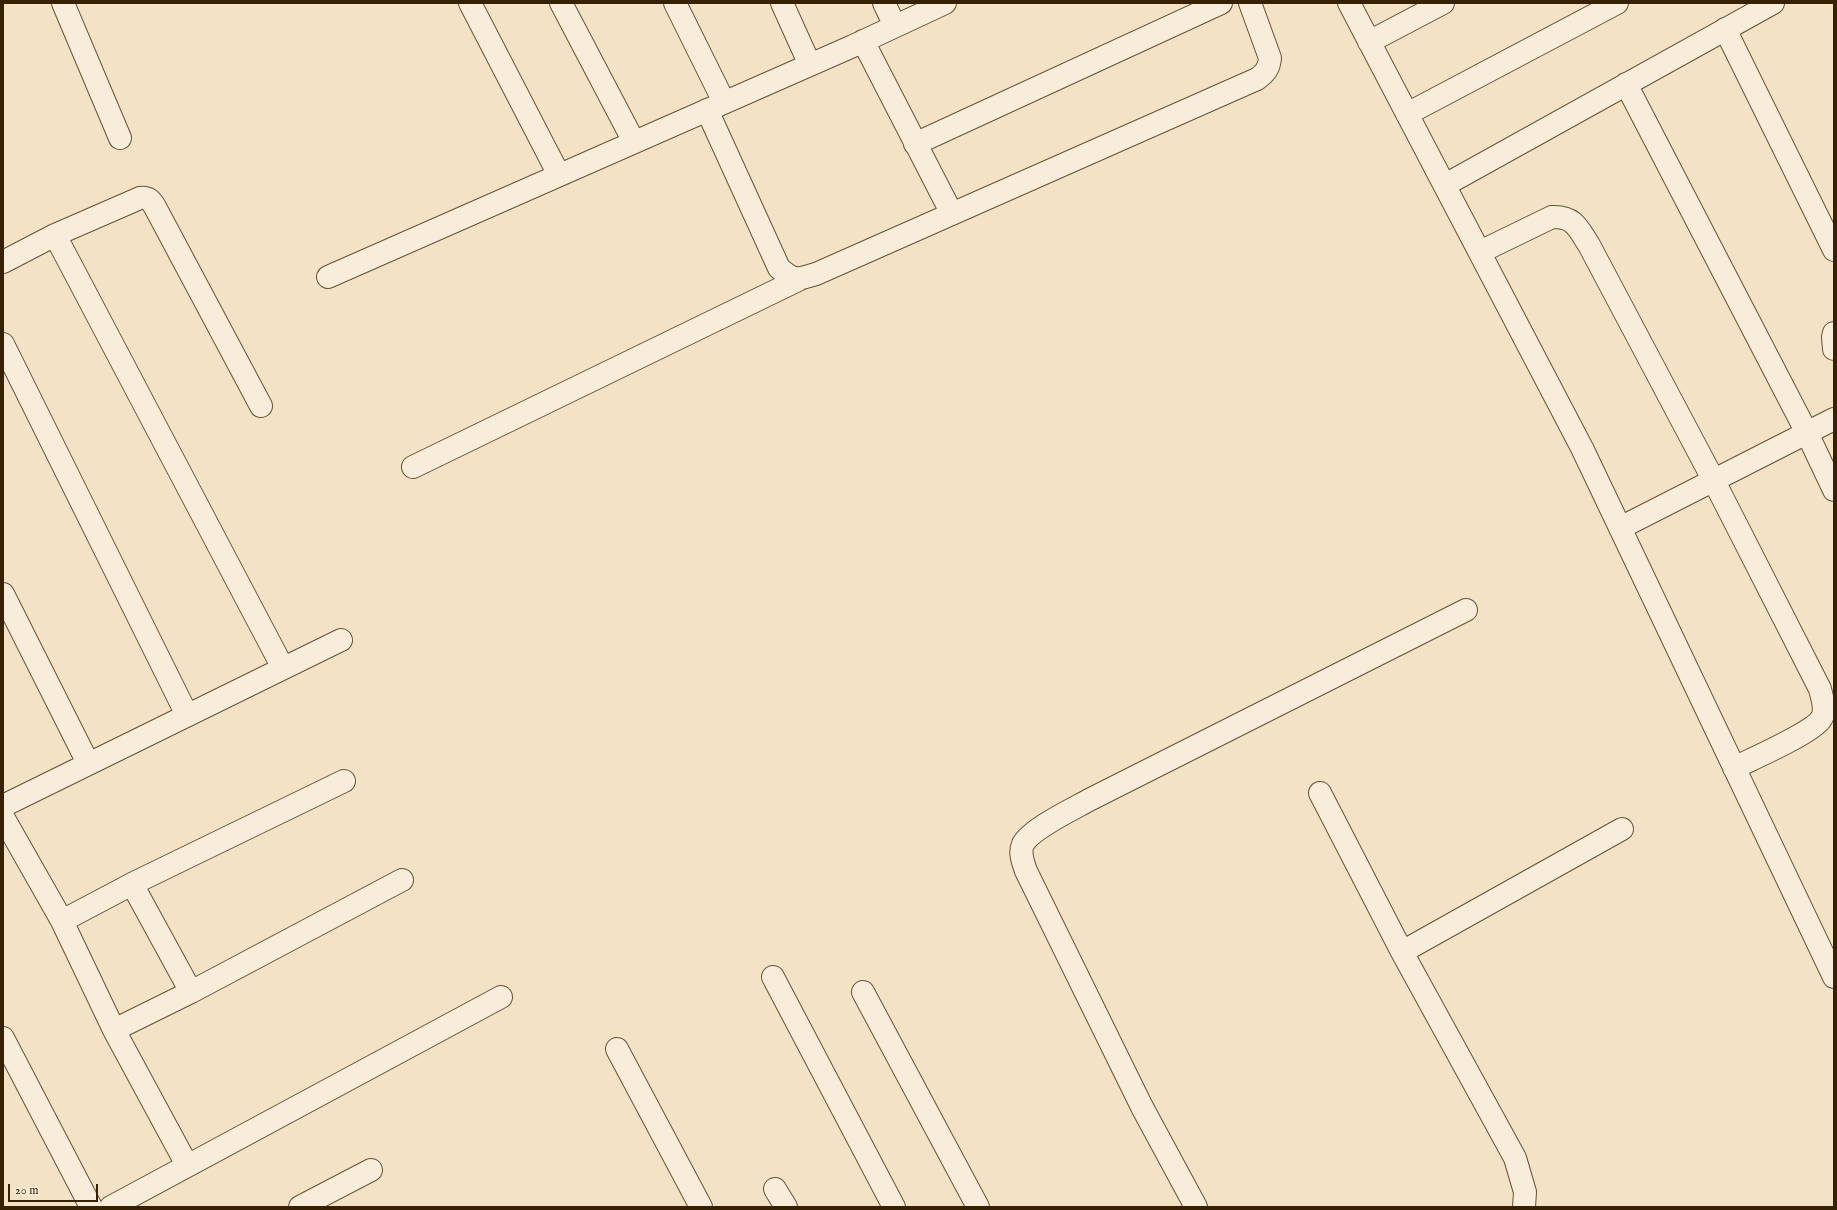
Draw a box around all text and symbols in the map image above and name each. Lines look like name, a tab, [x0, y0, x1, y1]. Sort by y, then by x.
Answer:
scale bar	[10, 1176, 100, 1202]
text: 20 m	[15, 1183, 38, 1198]

